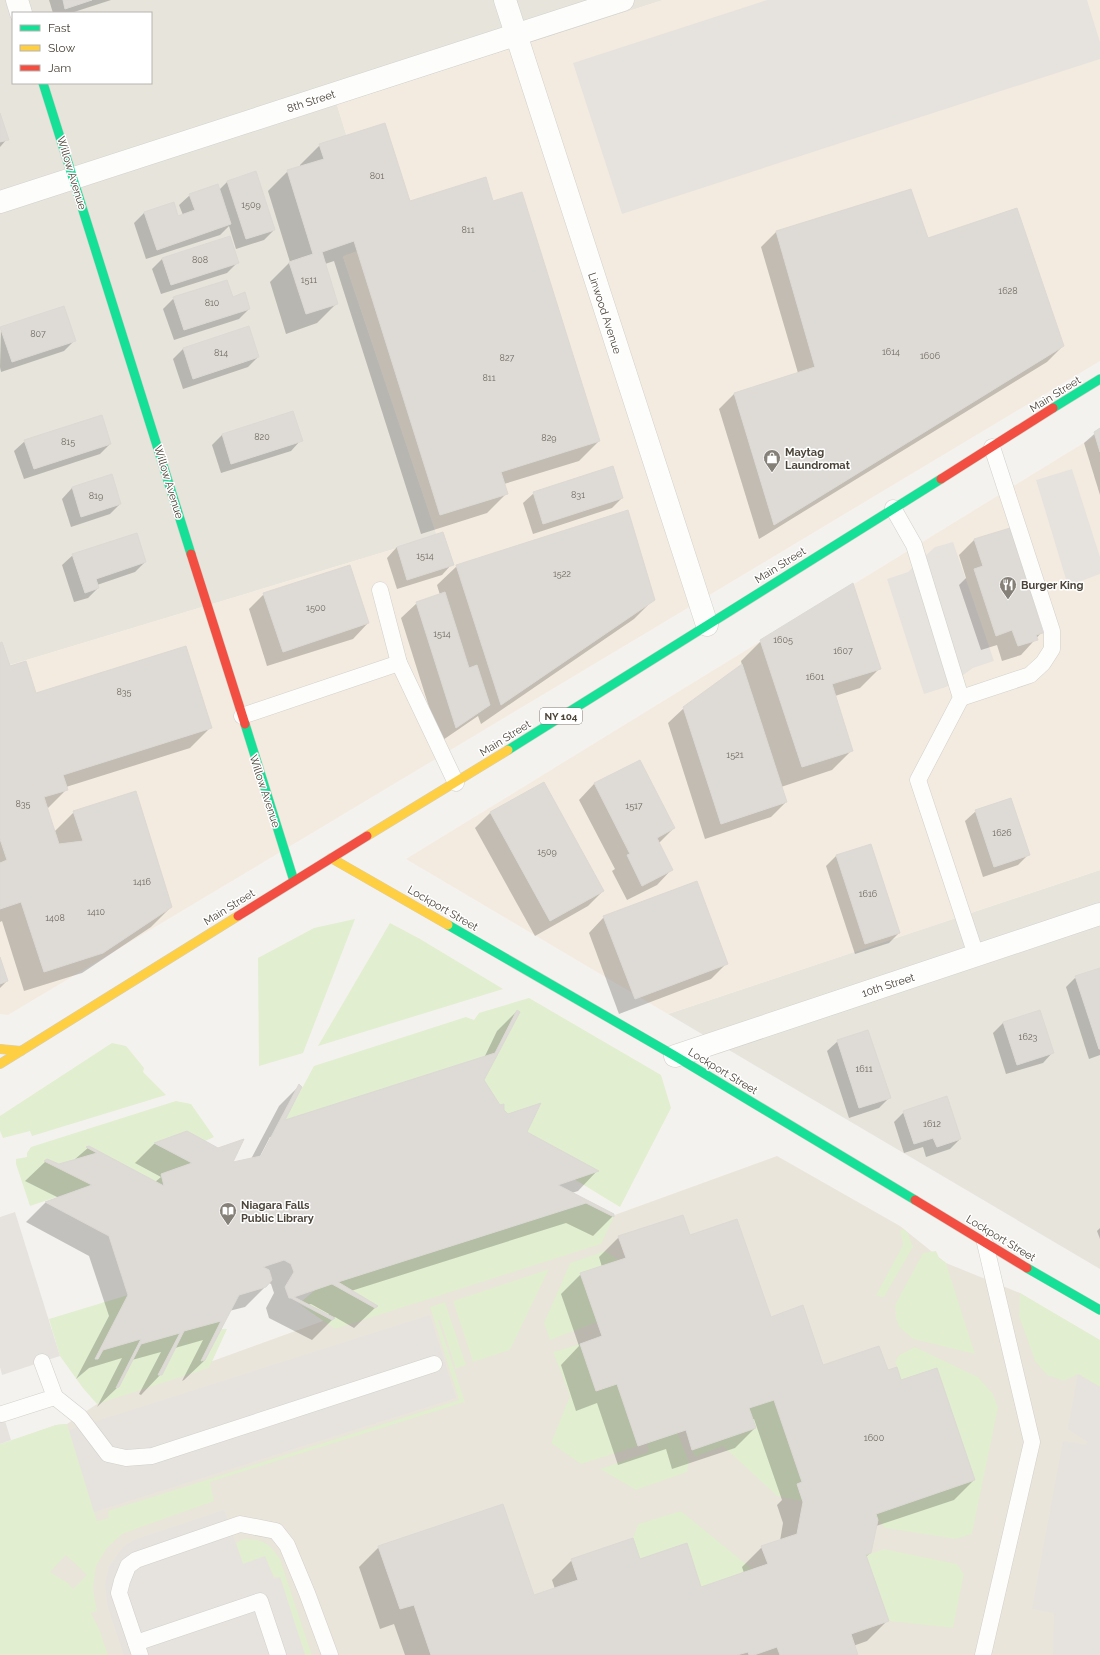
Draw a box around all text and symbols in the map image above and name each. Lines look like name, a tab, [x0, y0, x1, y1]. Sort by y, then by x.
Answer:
legend	[12, 12, 152, 84]
text: Fast	[48, 21, 71, 35]
text: Slow	[48, 41, 75, 55]
text: Jam	[48, 61, 71, 75]
street label: 8th Street	[285, 87, 337, 115]
street label: Willow Avenue	[54, 135, 89, 212]
house number: 801	[370, 171, 384, 181]
house number: 1509	[241, 200, 261, 210]
house number: 811	[461, 225, 475, 235]
house number: 808	[192, 255, 208, 265]
street label: Linwood Avenue	[585, 271, 624, 356]
house number: 1511	[301, 275, 317, 285]
house number: 1628	[998, 286, 1018, 296]
house number: 810	[205, 298, 220, 308]
house number: 807	[30, 329, 46, 339]
house number: 1614	[882, 347, 900, 357]
house number: 814	[214, 348, 228, 358]
house number: 1606	[920, 351, 941, 361]
house number: 827	[500, 353, 515, 363]
house number: 811	[482, 373, 496, 383]
street label: Main Street	[1027, 373, 1083, 415]
house number: 820	[254, 432, 270, 442]
house number: 829	[541, 433, 557, 443]
house number: 815	[61, 437, 75, 447]
street label: Willow Avenue	[151, 444, 186, 521]
place label: Maytag Laundromat	[785, 446, 851, 472]
shop icon: Maytag Laundromat	[762, 448, 782, 473]
house number: 831	[571, 490, 585, 500]
house number: 819	[89, 491, 103, 501]
street label: Main Street	[752, 544, 808, 586]
house number: 1514	[416, 551, 434, 561]
house number: 1522	[553, 569, 571, 579]
restaurant icon: Burger King	[998, 575, 1018, 600]
place label: Burger King	[1021, 579, 1083, 592]
house number: 1500	[306, 603, 326, 613]
house number: 1514	[433, 629, 451, 639]
house number: 1605	[773, 635, 793, 645]
house number: 1607	[833, 646, 853, 656]
house number: 1601	[806, 672, 824, 682]
house number: 835	[116, 687, 132, 697]
road number: NY 104	[540, 708, 582, 724]
street label: Main Street	[477, 717, 533, 759]
house number: 1521	[726, 750, 744, 760]
street label: Willow Avenue	[247, 753, 283, 830]
house number: 835	[15, 799, 31, 809]
house number: 1517	[625, 801, 643, 811]
house number: 1626	[992, 828, 1012, 838]
house number: 1509	[537, 847, 557, 857]
house number: 1416	[133, 877, 152, 887]
street label: Lockport Street	[405, 883, 480, 934]
street label: Main Street	[201, 886, 257, 928]
house number: 1616	[859, 889, 878, 899]
house number: 1410	[87, 907, 106, 917]
house number: 1408	[45, 913, 65, 923]
street label: 10th Street	[860, 971, 917, 1000]
house number: 1623	[1019, 1032, 1038, 1042]
street label: Lockport Street	[686, 1046, 760, 1097]
house number: 1611	[856, 1064, 873, 1074]
house number: 1612	[923, 1119, 941, 1129]
place label: Niagara Falls Public Library	[241, 1199, 314, 1225]
library icon: Niagara Falls Public Library	[218, 1201, 238, 1226]
street label: Lockport Street	[964, 1213, 1038, 1264]
house number: 1600	[864, 1433, 885, 1443]

